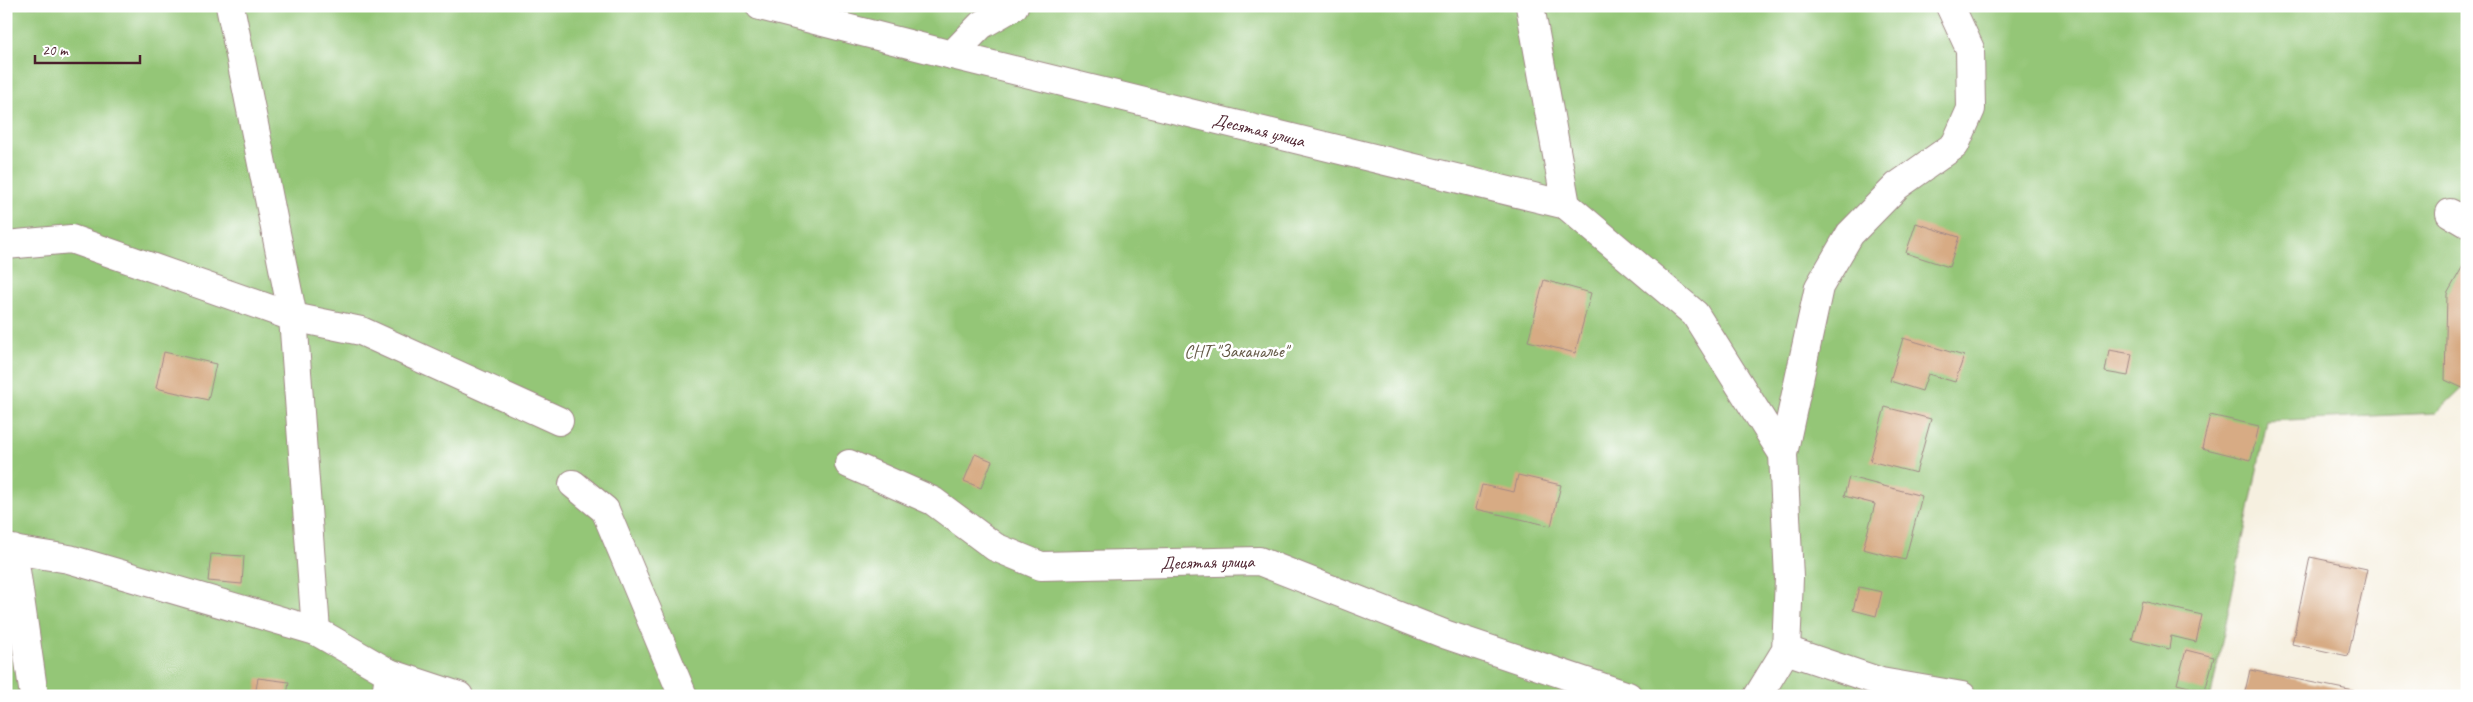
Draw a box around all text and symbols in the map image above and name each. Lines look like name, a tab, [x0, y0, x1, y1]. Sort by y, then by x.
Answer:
scale bar	[35, 32, 140, 64]
text: 20 m	[42, 41, 69, 60]
street label: Десятая улица	[1211, 108, 1308, 152]
park label: СНТ "Заканалье"	[1184, 340, 1292, 362]
street label: Десятая улица	[1160, 550, 1256, 574]

